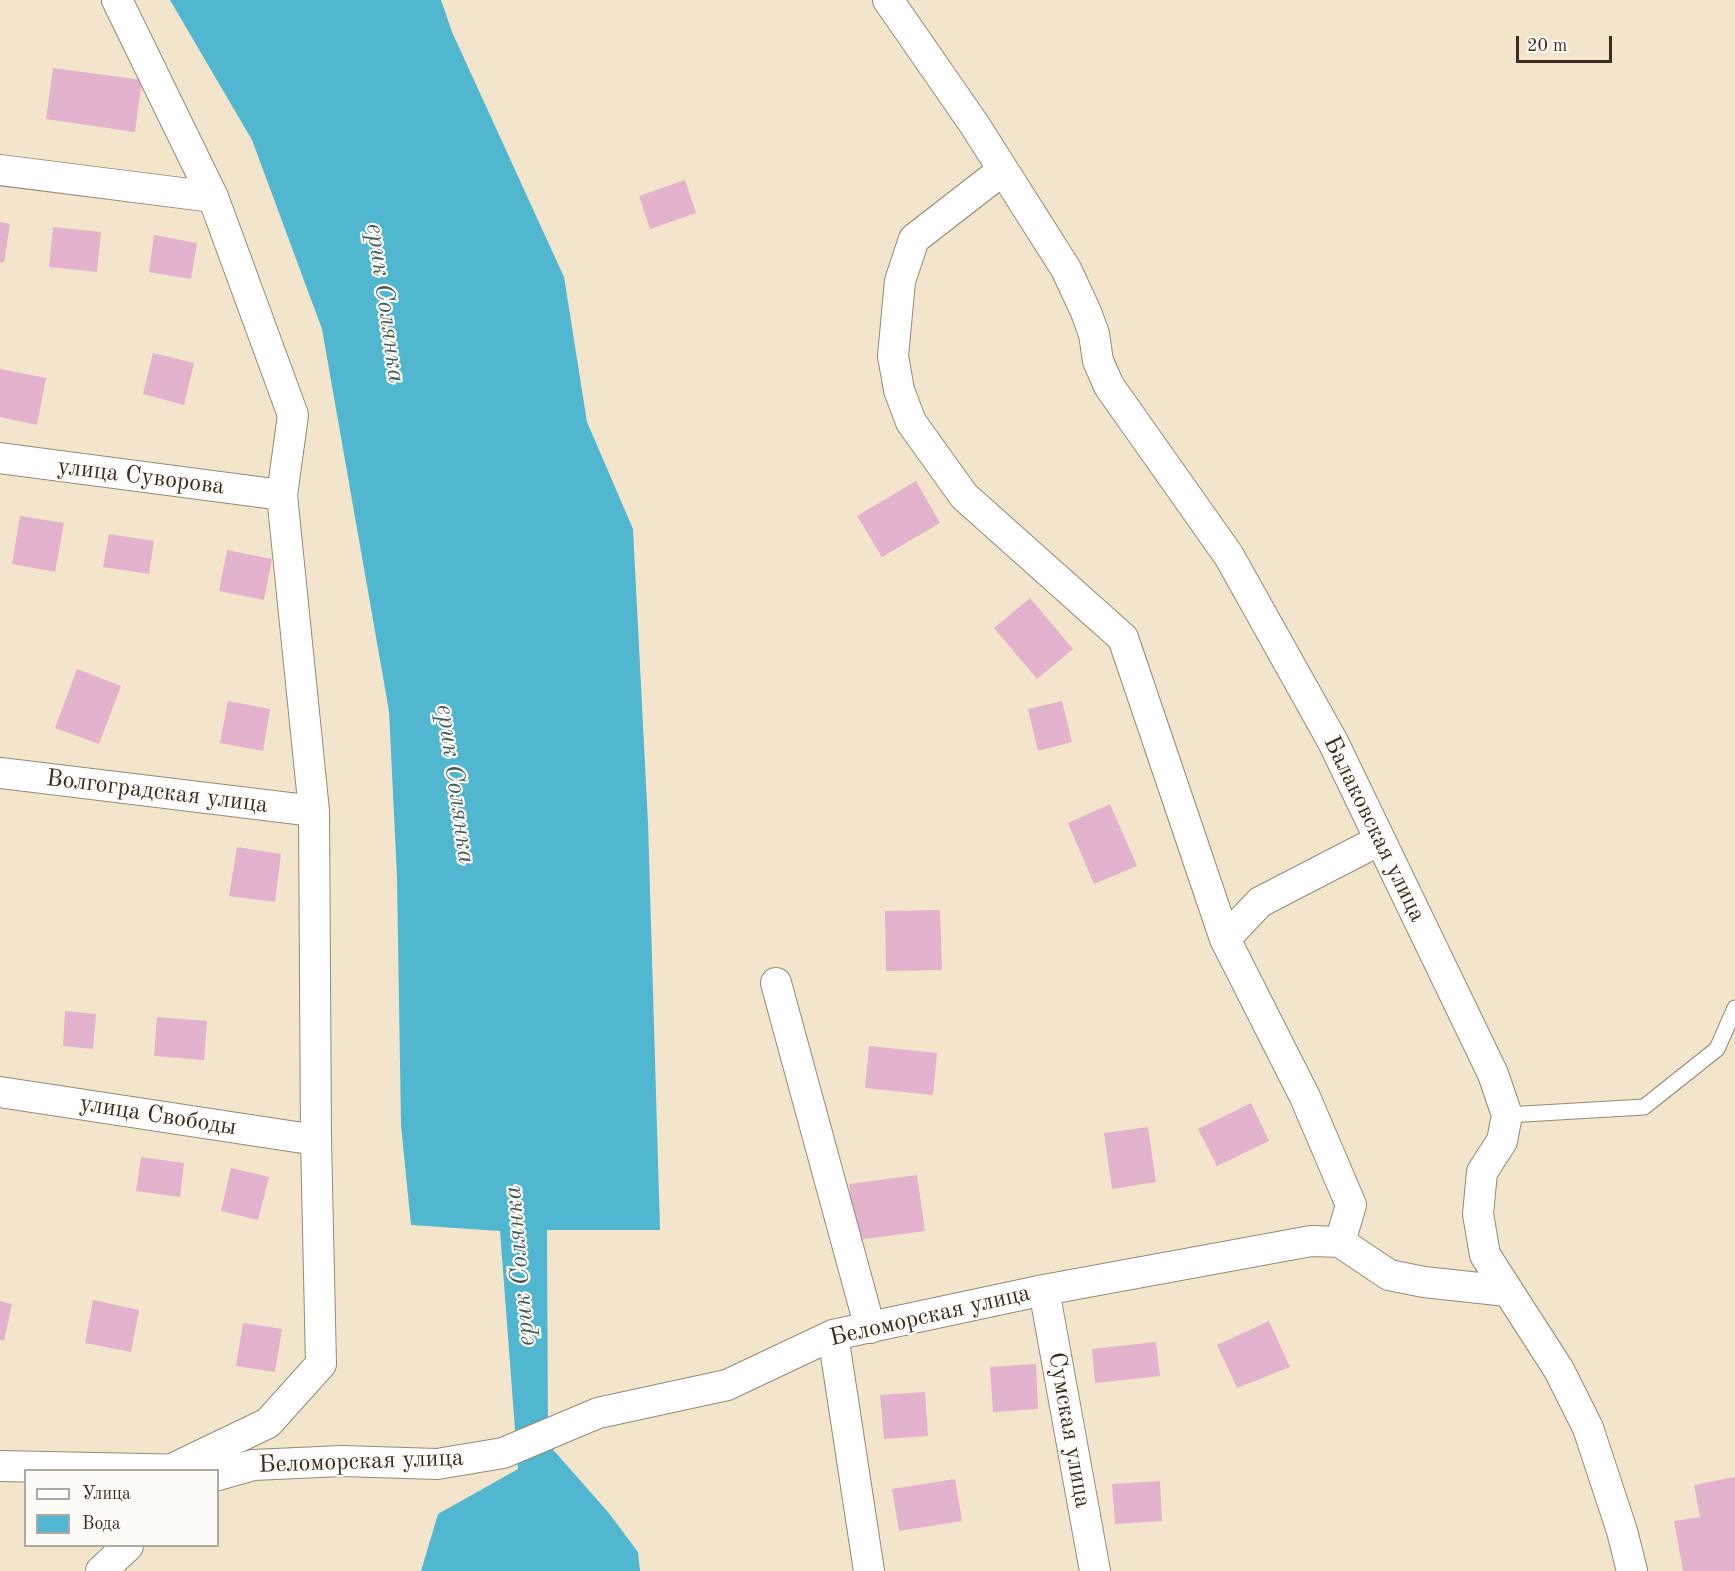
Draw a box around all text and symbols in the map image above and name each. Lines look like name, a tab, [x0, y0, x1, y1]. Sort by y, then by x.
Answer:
scale bar	[1519, 24, 1615, 62]
text: 20 m	[1527, 37, 1567, 55]
water label: ерик Солянка	[358, 221, 412, 385]
street label: улица Суворова	[56, 452, 226, 502]
water label: ерик Солянка	[428, 702, 482, 866]
street label: Балаковская улица	[1317, 731, 1431, 927]
street label: Волгоградская улица	[45, 764, 269, 820]
street label: улица Свободы	[78, 1089, 238, 1143]
water label: ерик Солянка	[497, 1184, 543, 1348]
street label: Беломорская улица	[827, 1279, 1033, 1353]
street label: Сумская улица	[1041, 1350, 1097, 1510]
street label: Беломорская улица	[258, 1444, 464, 1480]
legend	[24, 1469, 219, 1547]
text: Улица	[82, 1485, 131, 1503]
text: Вода	[82, 1515, 121, 1533]

